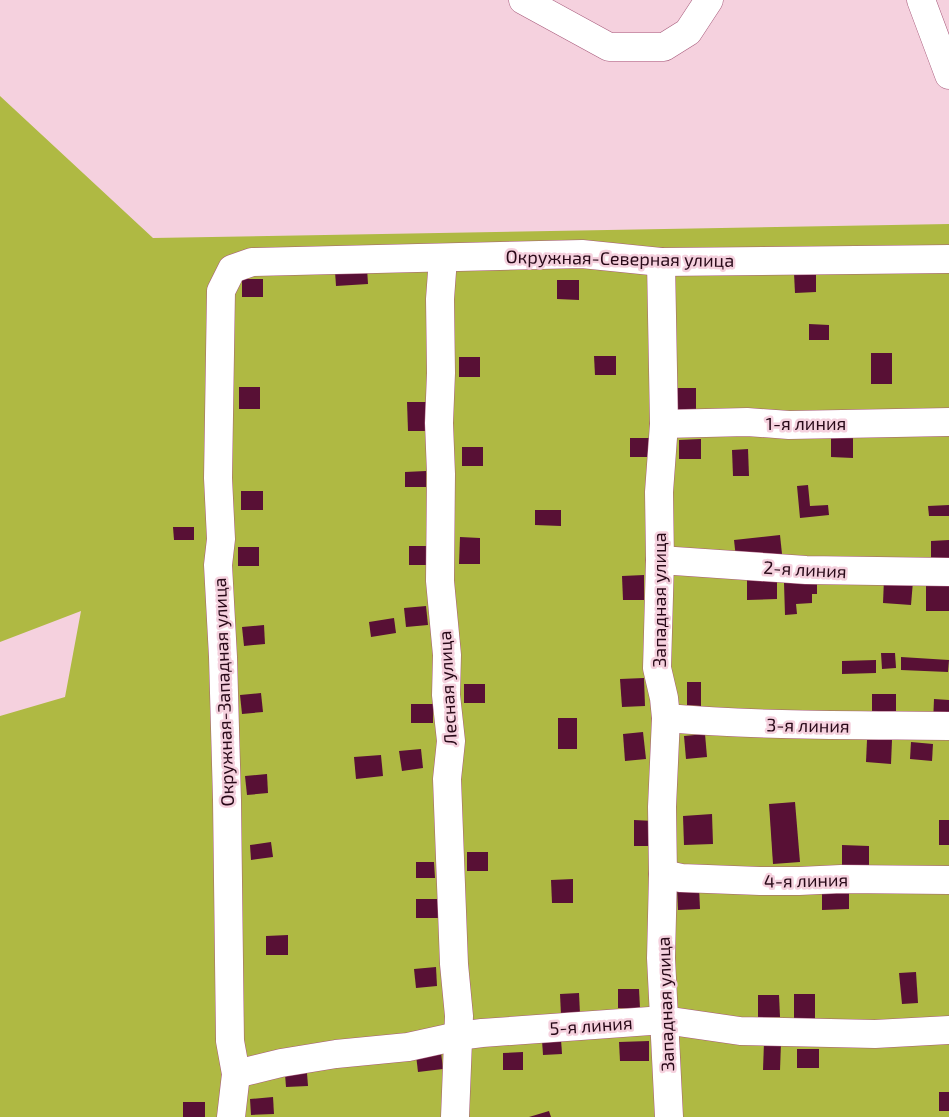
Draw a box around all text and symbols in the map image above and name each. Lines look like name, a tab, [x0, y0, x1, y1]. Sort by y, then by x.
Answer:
street label: Окружная-Северная улица	[506, 245, 734, 271]
street label: 1-я линия	[766, 412, 846, 434]
street label: Западная улица	[648, 532, 670, 668]
street label: 2-я линия	[763, 556, 847, 582]
street label: Окружная-Западная улица	[208, 577, 238, 807]
street label: Лесная улица	[433, 630, 461, 746]
street label: 3-я линия	[766, 713, 850, 737]
street label: 4-я линия	[764, 868, 848, 892]
street label: Западная улица	[652, 936, 678, 1072]
street label: 5-я линия	[549, 1011, 633, 1039]

